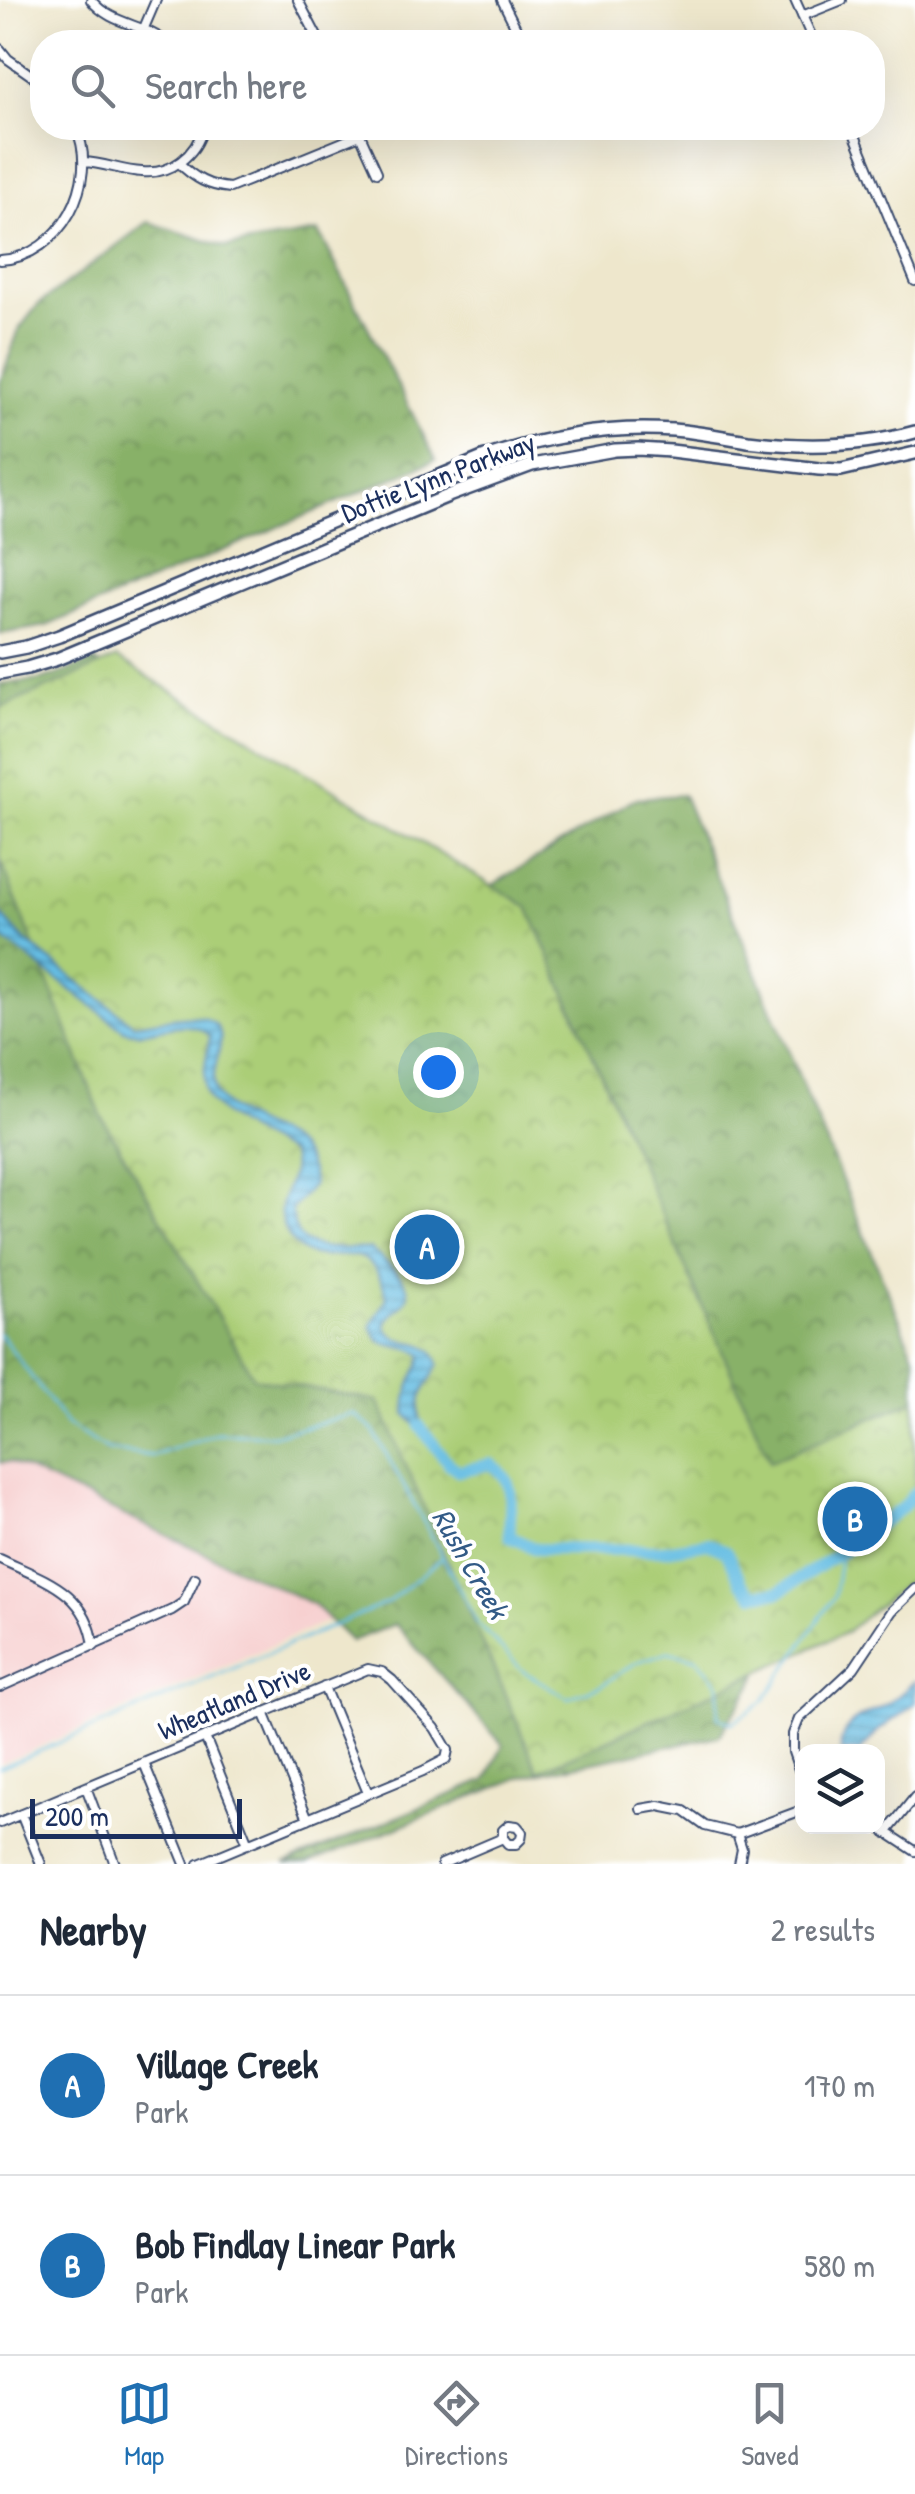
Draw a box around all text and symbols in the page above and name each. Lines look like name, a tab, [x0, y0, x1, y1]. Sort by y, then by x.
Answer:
search box	[30, 30, 885, 140]
icon: search	[65, 58, 120, 113]
text: Search here	[145, 59, 307, 111]
street label: Dottie Lynn Parkway	[336, 423, 540, 531]
your location	[413, 1047, 464, 1098]
pin: A	[394, 1210, 460, 1284]
pin: B	[822, 1482, 888, 1556]
water label: Rush Creek	[423, 1501, 520, 1628]
street label: Wheatland Drive	[152, 1651, 316, 1749]
map controls	[795, 1744, 885, 1834]
button: layers	[795, 1744, 885, 1834]
scale bar	[30, 1794, 242, 1838]
text: 200 m	[45, 1797, 109, 1835]
text: Nearby	[40, 1901, 147, 1958]
text: 2 results	[771, 1908, 875, 1951]
text: Village Creek	[135, 2038, 318, 2090]
text: A	[65, 2064, 80, 2107]
text: 170 m	[804, 2064, 875, 2107]
text: Park	[135, 2090, 189, 2133]
text: Bob Findlay Linear Park	[135, 2218, 455, 2270]
text: B	[64, 2244, 81, 2287]
text: 580 m	[804, 2244, 875, 2287]
text: Park	[135, 2270, 189, 2313]
tab: Map	[117, 2376, 172, 2474]
tab: Directions	[405, 2376, 508, 2474]
tab: Saved	[741, 2376, 798, 2474]

